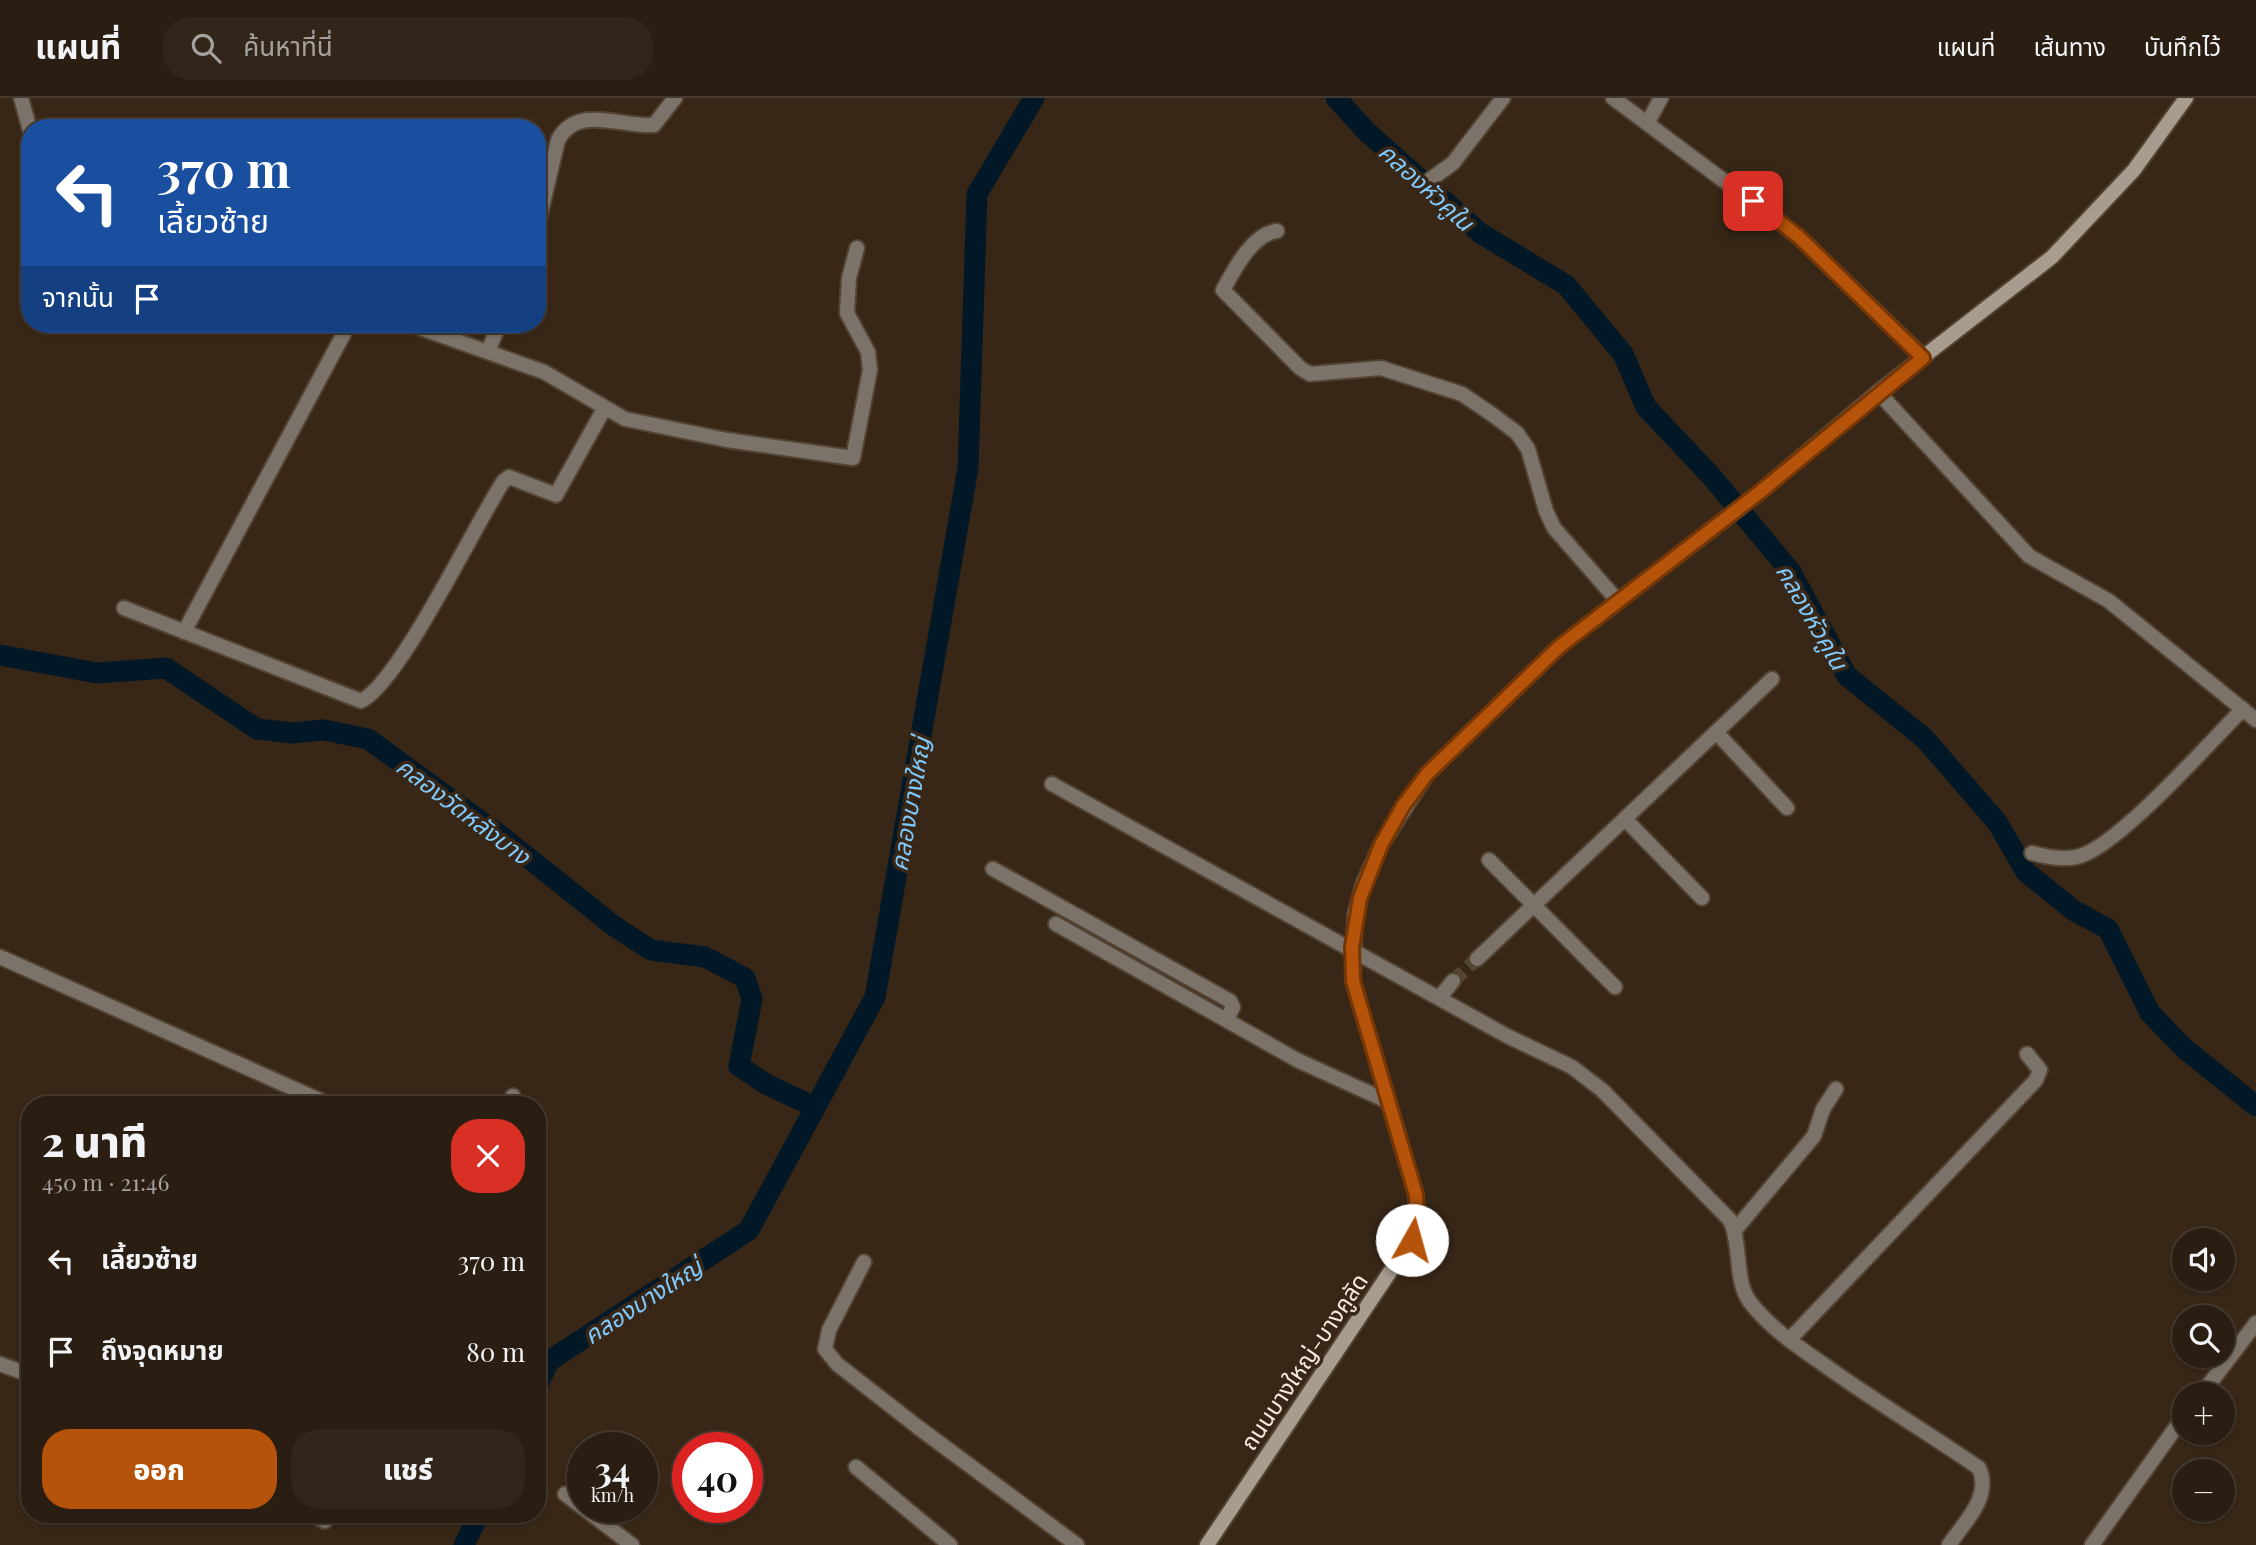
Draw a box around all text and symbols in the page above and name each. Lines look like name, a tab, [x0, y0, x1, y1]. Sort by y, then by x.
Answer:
search box	[163, 17, 653, 80]
text: แผนที่	[35, 23, 121, 67]
text: ค้นหาที่นี่	[243, 28, 333, 63]
icon: search	[187, 29, 225, 67]
text: แผนที่	[1937, 30, 1995, 62]
text: เส้นทาง	[2033, 30, 2106, 62]
text: บันทึกไว้	[2144, 30, 2221, 62]
text: 370 m	[157, 135, 291, 200]
water label: คลองหัวคูใน	[1372, 135, 1482, 239]
icon: left	[42, 147, 133, 238]
pin	[1723, 171, 1783, 231]
icon: arrive	[1734, 182, 1772, 220]
text: เลี้ยวซ้าย	[157, 198, 269, 241]
text: จากนั้น	[42, 279, 114, 314]
icon: arrive	[128, 280, 166, 318]
water label: คลองหัวคูใน	[1769, 557, 1857, 676]
water label: คลองบางใหญ่	[882, 732, 937, 873]
water label: คลองวัดหลังบาง	[391, 749, 538, 871]
text: 2 นาที	[42, 1112, 147, 1168]
button: close	[451, 1119, 525, 1193]
text: 450 m · 21:46	[42, 1166, 169, 1197]
position arrow	[1375, 1203, 1449, 1277]
map controls	[2172, 1228, 2235, 1522]
button: sound	[2172, 1228, 2235, 1291]
text: เลี้ยวซ้าย	[101, 1241, 198, 1276]
icon: left	[42, 1242, 80, 1280]
text: 370 m	[458, 1243, 525, 1278]
water label: คลองบางใหญ่	[577, 1248, 710, 1350]
street label: ถนนบางใหญ่-บางคูลัด	[1232, 1266, 1375, 1456]
button: search	[2172, 1305, 2235, 1368]
text: ถึงจุดหมาย	[101, 1332, 224, 1367]
icon: arrive	[42, 1333, 80, 1371]
text: 80 m	[466, 1334, 525, 1369]
button: +	[2172, 1382, 2235, 1445]
button: ออก	[42, 1429, 277, 1509]
button: แชร์	[291, 1429, 525, 1509]
speed limit sign: 40	[672, 1432, 763, 1523]
text: 34	[595, 1445, 630, 1492]
button: −	[2172, 1459, 2235, 1522]
text: km/h	[591, 1483, 634, 1507]

